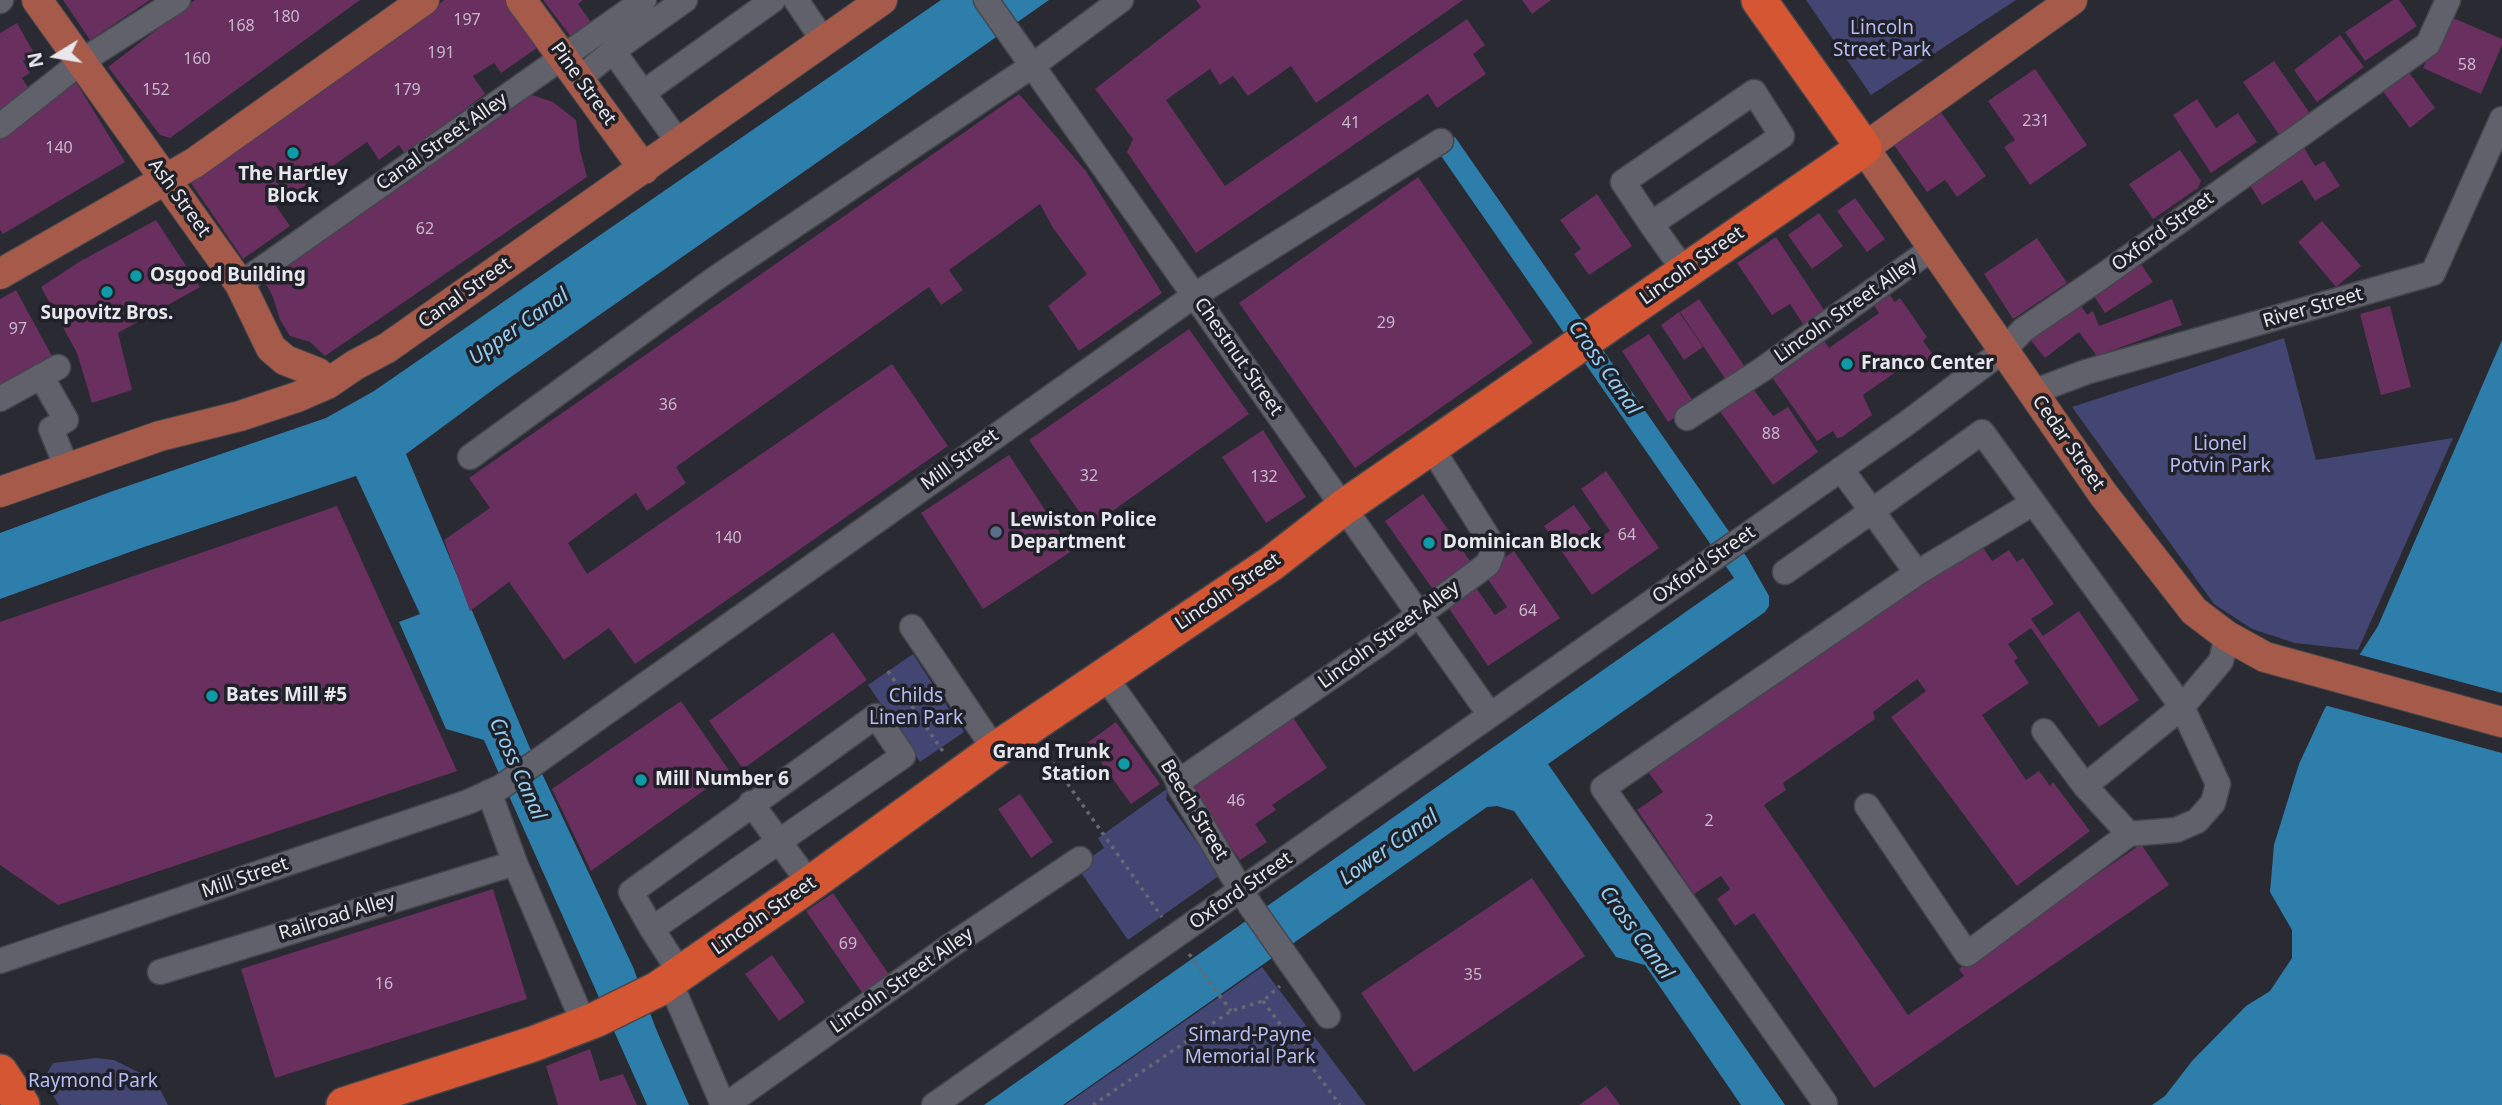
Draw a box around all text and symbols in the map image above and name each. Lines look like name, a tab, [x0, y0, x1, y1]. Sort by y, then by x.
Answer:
house number: 180	[272, 7, 300, 27]
house number: 197	[453, 10, 481, 30]
house number: 168	[227, 16, 255, 36]
park label: Lincoln Street Park	[1833, 18, 1931, 62]
north arrow	[21, 21, 91, 91]
street label: Pine Street	[545, 38, 621, 130]
house number: 191	[427, 43, 455, 63]
house number: 160	[183, 49, 211, 69]
text: N	[21, 50, 50, 70]
house number: 58	[2458, 55, 2476, 75]
house number: 152	[142, 80, 170, 100]
house number: 179	[393, 80, 421, 100]
street label: Canal Street Alley	[372, 88, 512, 196]
house number: 231	[2022, 111, 2050, 131]
house number: 41	[1342, 113, 1360, 133]
house number: 140	[45, 138, 73, 158]
marker: The Hartley Block	[285, 145, 301, 161]
street label: Ash Street	[143, 155, 215, 241]
place label: The Hartley Block	[238, 164, 348, 208]
street label: Oxford Street	[2108, 187, 2218, 277]
house number: 62	[416, 219, 434, 239]
street label: Lincoln Street	[1636, 222, 1748, 310]
street label: Lincoln Street Alley	[1770, 252, 1922, 368]
street label: Canal Street	[414, 253, 516, 333]
place label: Osgood Building	[150, 265, 306, 287]
marker: Osgood Building	[128, 268, 144, 284]
water label: Upper Canal	[464, 283, 574, 371]
street label: River Street	[2260, 283, 2366, 333]
marker: Supovitz Bros.	[99, 284, 115, 300]
street label: Chestnut Street	[1189, 294, 1287, 420]
place label: Supovitz Bros.	[41, 303, 173, 325]
house number: 29	[1377, 313, 1395, 333]
water label: Cross Canal	[1562, 316, 1646, 420]
house number: 97	[9, 319, 27, 339]
place label: Franco Center	[1861, 353, 1994, 375]
marker: Franco Center	[1839, 356, 1855, 372]
street label: Cedar Street	[2027, 391, 2109, 495]
house number: 36	[659, 395, 677, 415]
street label: Mill Street	[917, 424, 1003, 496]
house number: 88	[1762, 424, 1780, 444]
park label: Lionel Potvin Park	[2169, 434, 2271, 478]
house number: 32	[1080, 466, 1098, 486]
house number: 132	[1250, 467, 1278, 487]
place label: Lewiston Police Department	[1010, 510, 1157, 554]
street label: Oxford Street	[1648, 521, 1760, 609]
marker: Lewiston Police Department	[988, 524, 1004, 540]
house number: 64	[1618, 525, 1636, 545]
house number: 140	[714, 528, 742, 548]
place label: Dominican Block	[1443, 532, 1601, 554]
marker: Dominican Block	[1421, 535, 1437, 551]
street label: Lincoln Street	[1171, 548, 1285, 636]
street label: Lincoln Street Alley	[1314, 576, 1464, 694]
house number: 64	[1519, 601, 1537, 621]
place label: Bates Mill #5	[226, 685, 347, 707]
park label: Childs Linen Park	[869, 686, 963, 730]
marker: Bates Mill #5	[204, 688, 220, 704]
water label: Cross Canal	[483, 714, 551, 824]
place label: Grand Trunk Station	[992, 742, 1110, 786]
marker: Grand Trunk Station	[1116, 756, 1132, 772]
street label: Beech Street	[1155, 756, 1233, 864]
place label: Mill Number 6	[655, 769, 789, 791]
marker: Mill Number 6	[633, 772, 649, 788]
house number: 46	[1227, 791, 1245, 811]
water label: Lower Canal	[1335, 805, 1443, 891]
house number: 2	[1704, 811, 1714, 831]
street label: Oxford Street	[1185, 847, 1297, 935]
street label: Mill Street	[199, 853, 291, 903]
street label: Lincoln Street	[708, 872, 820, 960]
water label: Cross Canal	[1594, 881, 1678, 985]
street label: Railroad Alley	[276, 888, 398, 946]
street label: Lincoln Street Alley	[826, 923, 978, 1039]
house number: 69	[839, 934, 857, 954]
house number: 35	[1464, 965, 1482, 985]
house number: 16	[375, 974, 393, 994]
park label: Simard-Payne Memorial Park	[1185, 1025, 1315, 1069]
park label: Raymond Park	[28, 1071, 158, 1093]

